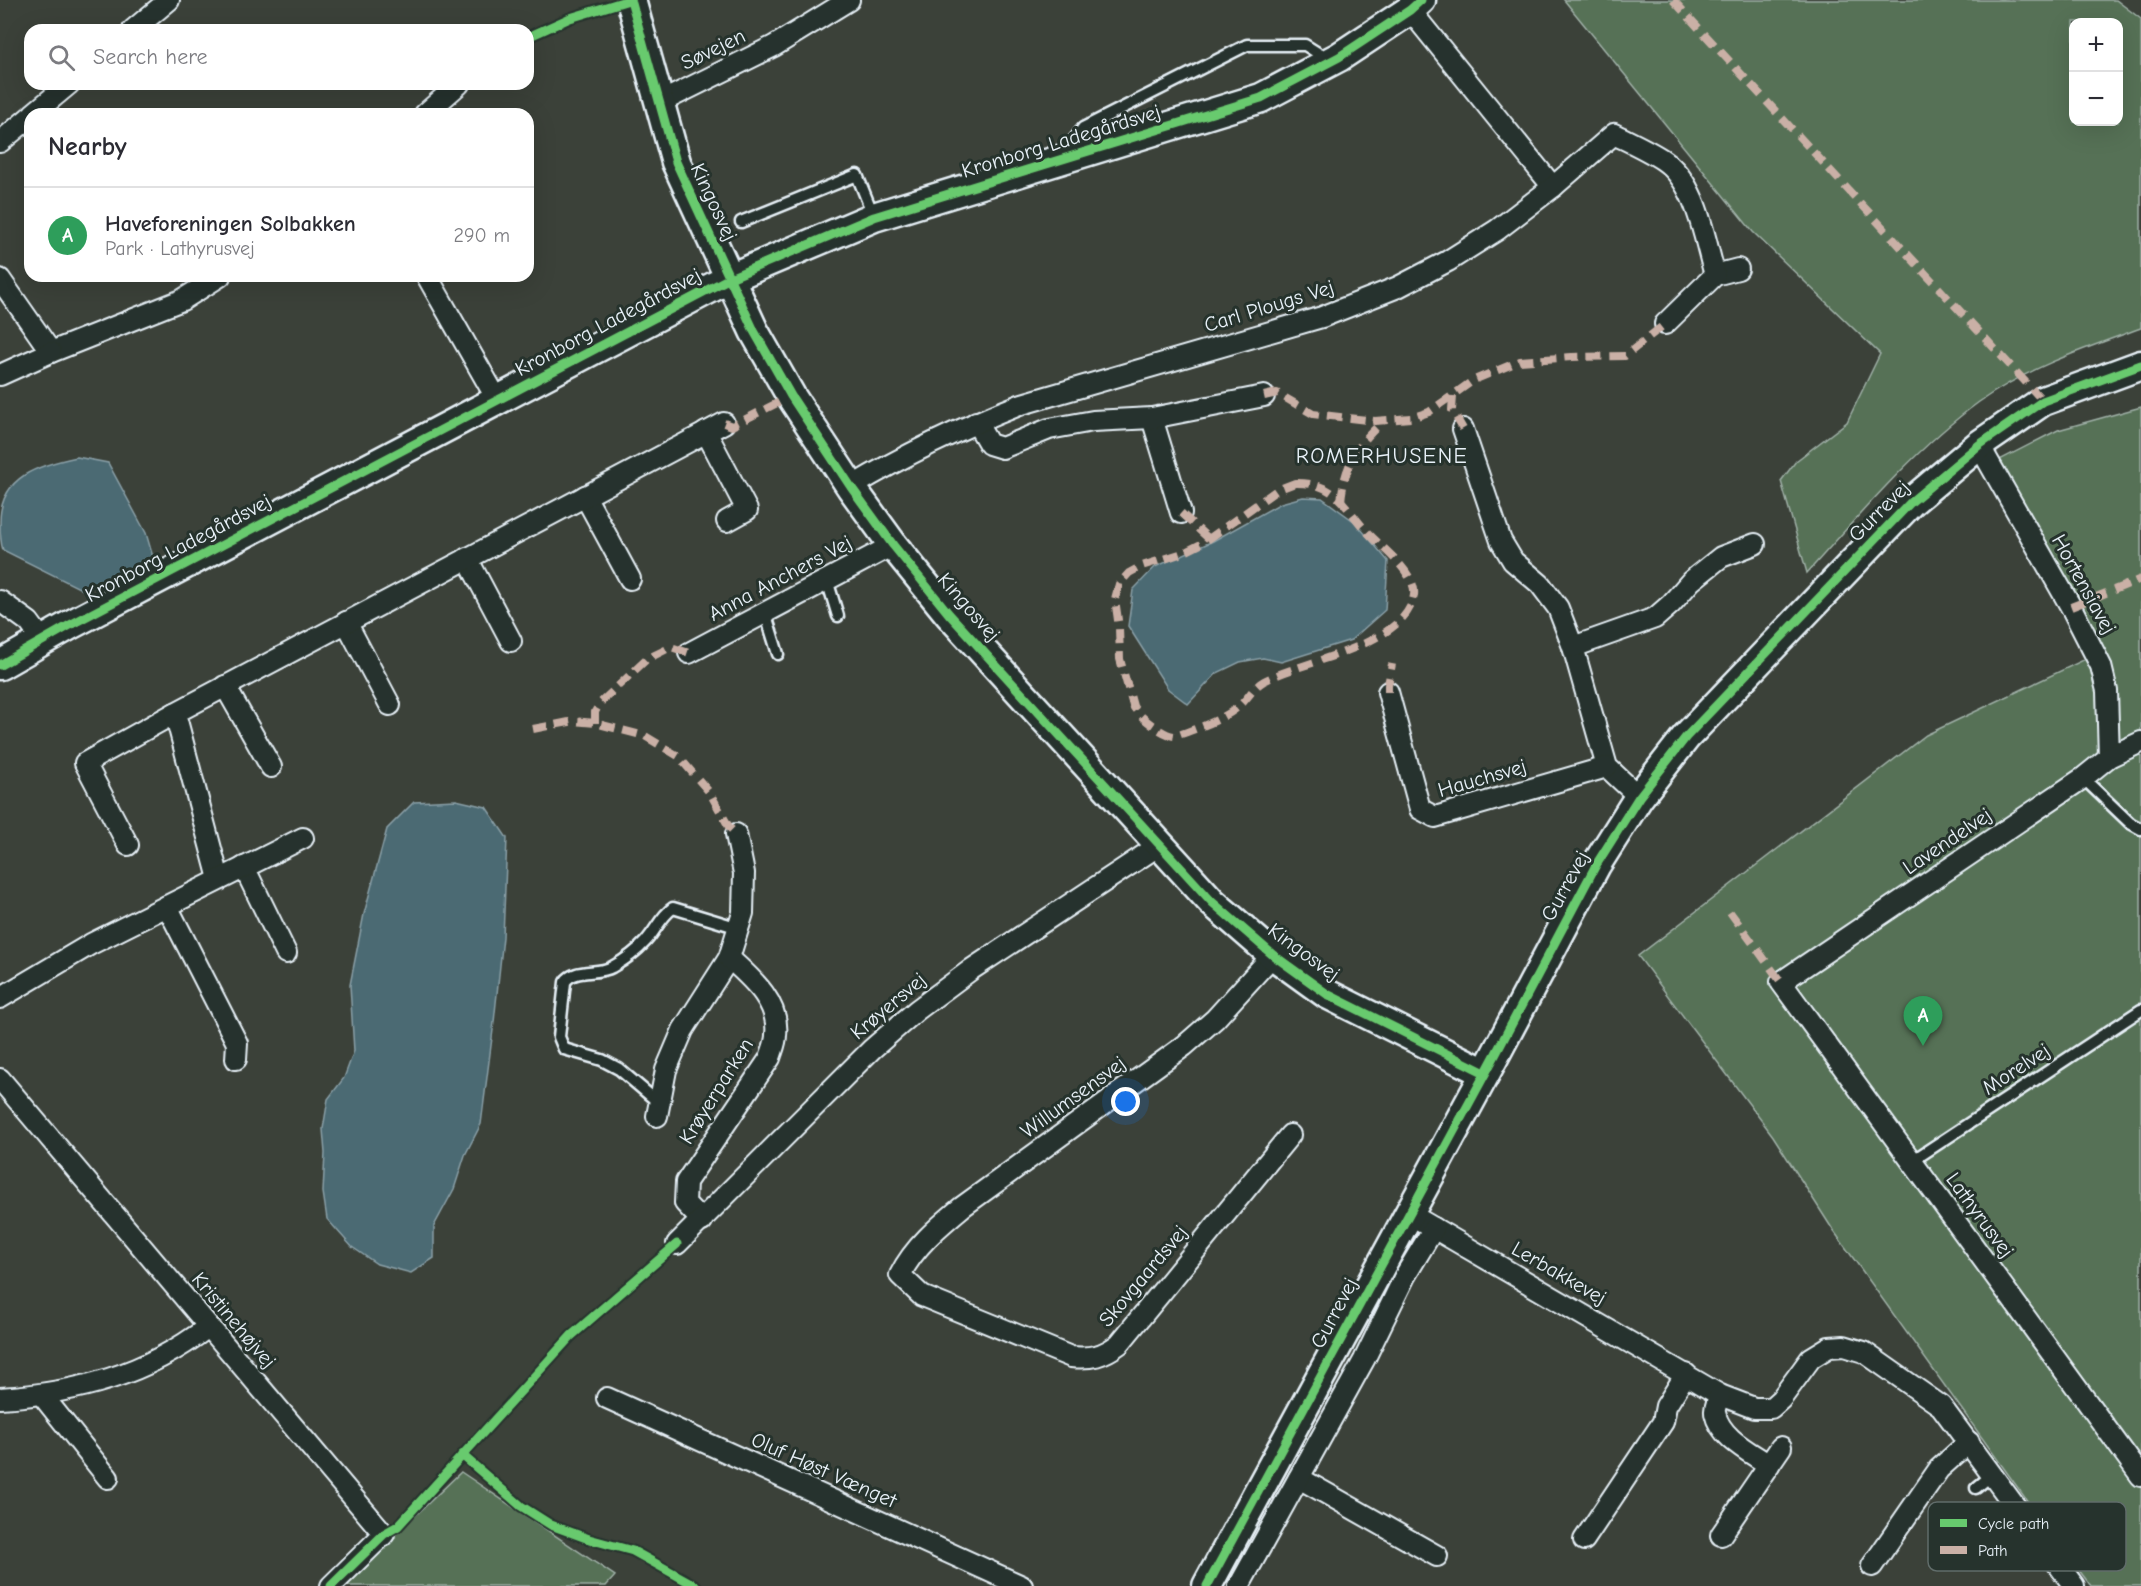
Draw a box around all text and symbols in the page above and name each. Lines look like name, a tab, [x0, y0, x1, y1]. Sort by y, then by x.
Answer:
map controls	[2069, 18, 2123, 126]
button: +	[2069, 18, 2123, 72]
street label: Søvejen	[677, 23, 749, 75]
search box	[24, 24, 534, 90]
icon: search	[45, 41, 78, 74]
text: Search here	[93, 44, 208, 70]
button: −	[2069, 72, 2123, 126]
street label: Kronborg Ladegårdsvej	[959, 99, 1163, 183]
text: Nearby	[48, 132, 127, 162]
street label: Kingosvej	[686, 159, 742, 245]
text: Haveforeningen Solbakken	[105, 211, 356, 237]
text: A	[62, 224, 73, 247]
text: 290 m	[454, 224, 510, 247]
text: Park · Lathyrusvej	[105, 237, 255, 260]
street label: Kronborg Ladegårdsvej	[511, 263, 705, 381]
street label: Carl Plougs Vej	[1201, 275, 1337, 337]
district label: ROMERHUSENE	[1296, 443, 1468, 469]
street label: Gurrevej	[1844, 476, 1914, 546]
street label: Kronborg Ladegårdsvej	[81, 489, 275, 607]
street label: Anna Anchers Vej	[704, 530, 856, 626]
street label: Hortensiavej	[2047, 530, 2121, 638]
street label: Kingosvej	[933, 568, 1005, 646]
street label: Hauchsvej	[1435, 754, 1529, 802]
street label: Lavendelvej	[1898, 803, 1996, 879]
street label: Gurrevej	[1536, 847, 1594, 925]
street label: Kingosvej	[1263, 918, 1345, 986]
street label: Krøyersvej	[845, 968, 931, 1044]
pin: A	[1904, 996, 1942, 1046]
street label: Krøyerparken	[674, 1034, 758, 1148]
street label: Morelvej	[1978, 1038, 2054, 1100]
street label: Willumsensvej	[1016, 1051, 1130, 1143]
your location	[1111, 1087, 1140, 1116]
street label: Lathyrusvej	[1941, 1168, 2019, 1262]
street label: Skovgaardsvej	[1094, 1220, 1192, 1332]
street label: Lerbakkevej	[1507, 1236, 1611, 1310]
street label: Kristinehøjvej	[187, 1267, 281, 1373]
street label: Gurrevej	[1305, 1274, 1363, 1352]
street label: Oluf Høst Vænget	[748, 1427, 901, 1513]
legend	[1928, 1502, 2126, 1571]
text: Cycle path	[1978, 1515, 2049, 1533]
text: Path	[1978, 1542, 2008, 1560]

